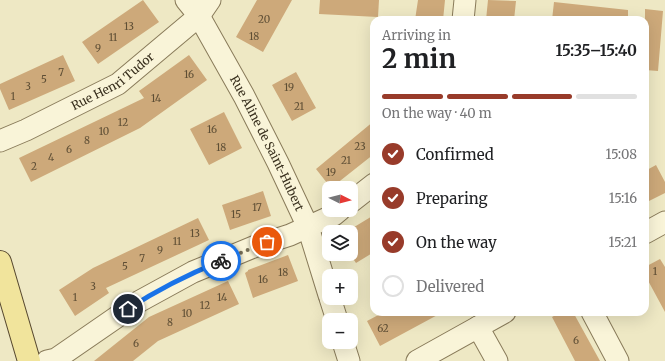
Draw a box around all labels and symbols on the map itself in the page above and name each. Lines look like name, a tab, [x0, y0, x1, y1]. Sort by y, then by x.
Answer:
house number: 20	[258, 13, 270, 26]
house number: 13	[124, 20, 134, 33]
house number: 18	[249, 30, 259, 43]
house number: 11	[109, 31, 118, 44]
house number: 9	[95, 42, 101, 55]
street label: Rue Henri Tudor	[69, 49, 157, 113]
house number: 7	[58, 66, 64, 79]
house number: 16	[184, 68, 194, 81]
house number: 5	[41, 73, 47, 86]
street label: Rue Aline de Saint-Hubert	[227, 73, 308, 214]
house number: 3	[25, 80, 31, 93]
house number: 19	[284, 81, 294, 94]
house number: 1	[11, 90, 16, 103]
house number: 14	[151, 92, 161, 105]
house number: 21	[294, 100, 305, 113]
house number: 12	[118, 116, 128, 129]
house number: 16	[207, 123, 217, 136]
house number: 10	[99, 125, 109, 138]
house number: 8	[84, 134, 90, 147]
house number: 23	[354, 140, 366, 153]
house number: 18	[216, 141, 226, 154]
house number: 6	[66, 143, 72, 156]
house number: 4	[48, 151, 54, 164]
house number: 21	[341, 154, 352, 167]
house number: 2	[31, 160, 37, 173]
house number: 19	[326, 166, 336, 179]
north arrow	[322, 181, 358, 217]
house number: 17	[252, 201, 262, 214]
house number: 15	[231, 208, 241, 221]
pin	[250, 225, 284, 259]
house number: 13	[190, 227, 200, 240]
house number: 11	[173, 235, 182, 248]
courier	[201, 241, 241, 281]
house number: 9	[157, 244, 163, 257]
house number: 7	[139, 252, 145, 265]
house number: 5	[122, 260, 128, 273]
house number: 1	[653, 265, 658, 278]
house number: 18	[278, 266, 288, 279]
house number: 16	[258, 273, 268, 286]
house number: 3	[90, 280, 96, 293]
house number: 1	[73, 291, 78, 304]
house number: 14	[217, 291, 227, 304]
pin	[111, 292, 145, 326]
house number: 12	[200, 299, 210, 312]
house number: 10	[182, 307, 192, 320]
house number: 8	[167, 316, 173, 329]
house number: 62	[377, 322, 389, 335]
house number: 6	[573, 334, 579, 347]
house number: 6	[133, 337, 139, 350]

